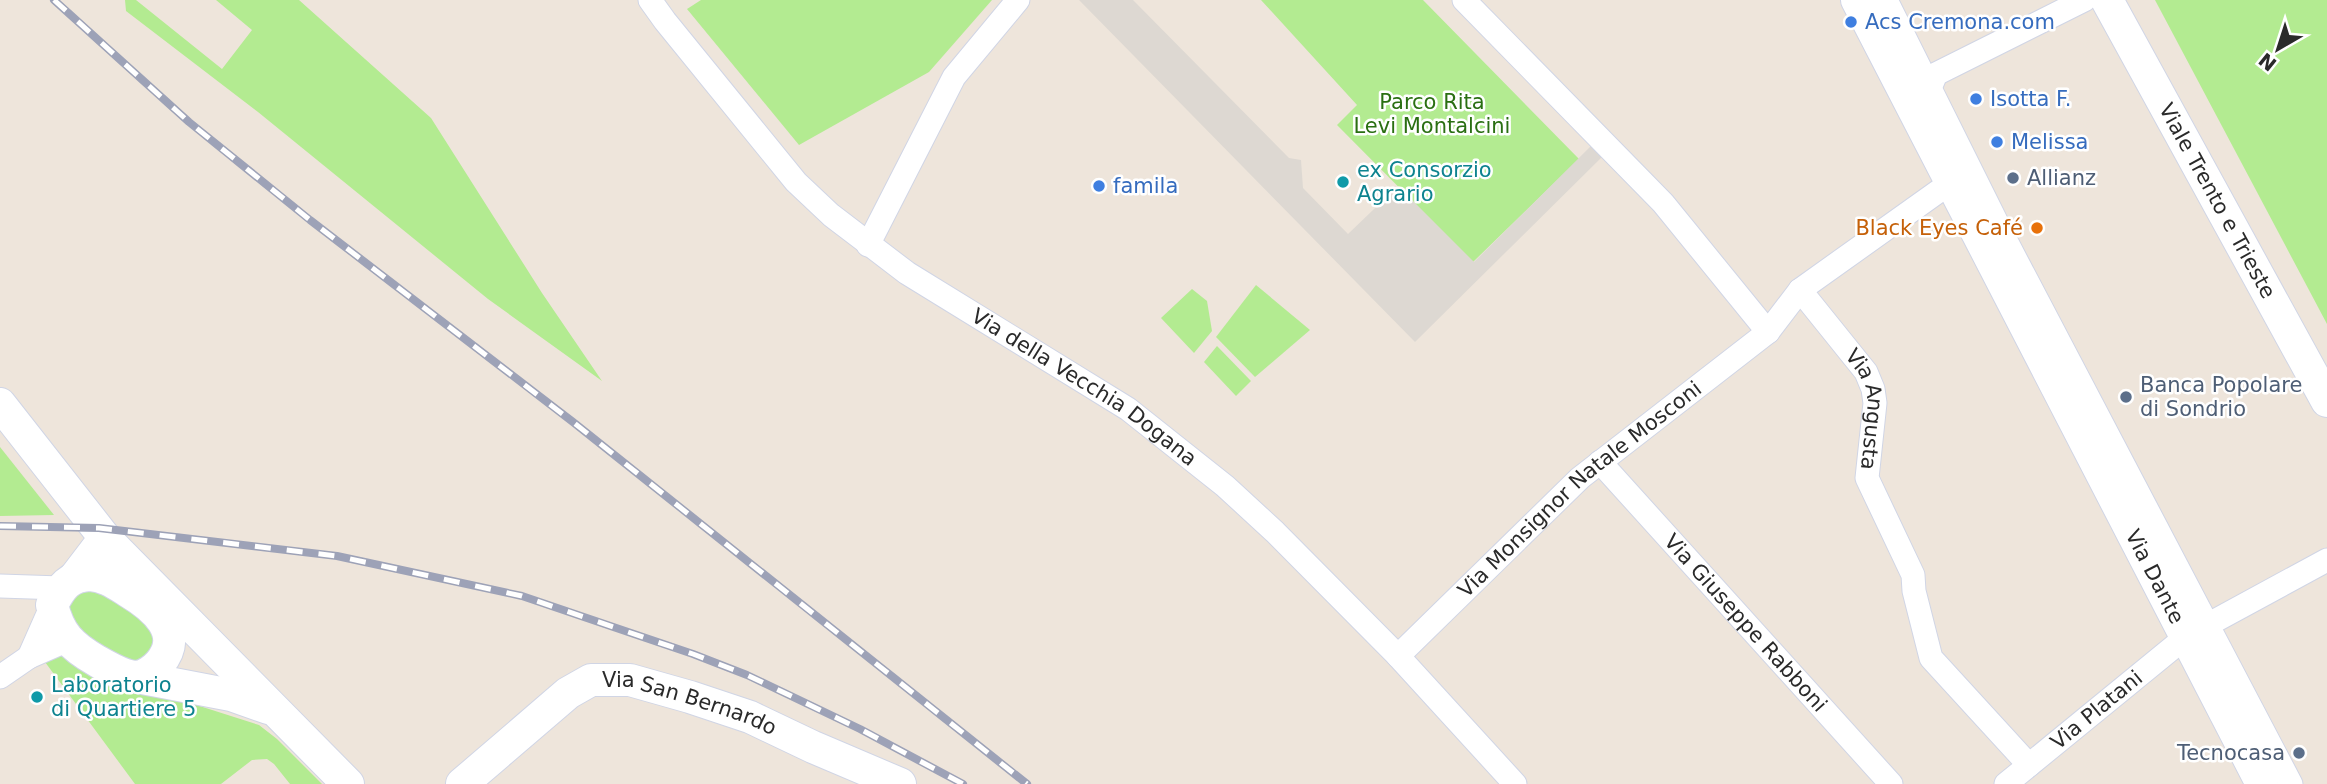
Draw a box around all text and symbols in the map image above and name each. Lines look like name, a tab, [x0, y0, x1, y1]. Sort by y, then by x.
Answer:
place label: Acs Cremona.com	[1865, 10, 2055, 34]
marker: Acs Cremona.com	[1843, 14, 1859, 30]
north arrow	[2243, 14, 2313, 84]
text: N	[2254, 49, 2280, 76]
place label: Isotta F.	[1990, 87, 2071, 111]
park label: Parco Rita Levi Montalcini	[1354, 90, 1510, 138]
marker: Isotta F.	[1968, 91, 1984, 107]
street label: Viale Trento e Trieste	[2154, 99, 2280, 303]
place label: Melissa	[2011, 130, 2088, 154]
marker: Melissa	[1989, 134, 2005, 150]
place label: ex Consorzio Agrario	[1357, 158, 1492, 206]
place label: Allianz	[2027, 166, 2096, 190]
marker: Allianz	[2005, 170, 2021, 186]
place label: famila	[1113, 174, 1178, 198]
marker: ex Consorzio Agrario	[1335, 174, 1351, 190]
marker: famila	[1091, 178, 1107, 194]
place label: Black Eyes Café	[1855, 216, 2023, 240]
marker: Black Eyes Café	[2029, 220, 2045, 236]
street label: Via della Vecchia Dogana	[967, 304, 1201, 471]
street label: Via Angusta	[1840, 344, 1887, 471]
place label: Banca Popolare di Sondrio	[2140, 373, 2302, 421]
street label: Via Monsignor Natale Mosconi	[1453, 376, 1706, 602]
marker: Banca Popolare di Sondrio	[2118, 389, 2134, 405]
street label: Via Dante	[2121, 525, 2189, 628]
street label: Via Giuseppe Rabboni	[1659, 529, 1832, 717]
street label: Via Platani	[2046, 666, 2147, 754]
street label: Via San Bernardo	[602, 668, 781, 740]
place label: Laboratorio di Quartiere 5	[51, 673, 196, 721]
marker: Laboratorio di Quartiere 5	[29, 689, 45, 705]
place label: Tecnocasa	[2176, 741, 2285, 765]
marker: Tecnocasa	[2291, 745, 2307, 761]

